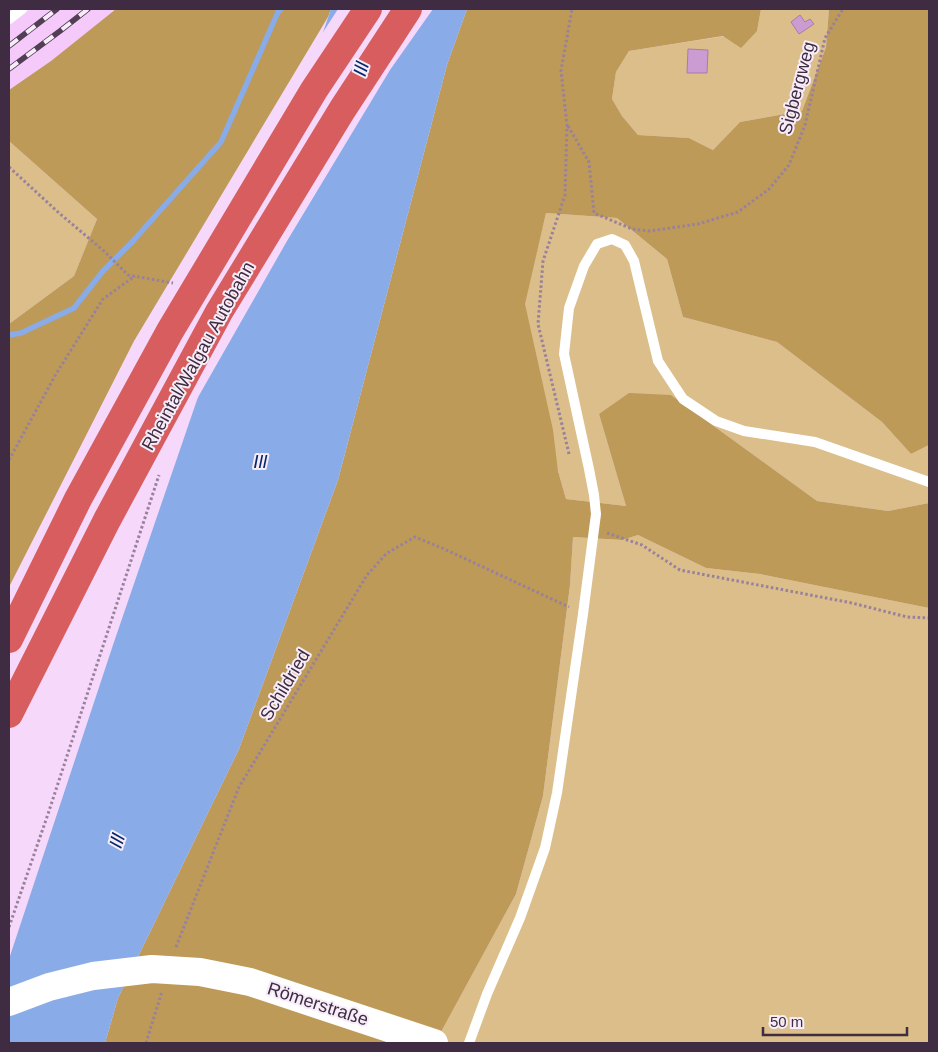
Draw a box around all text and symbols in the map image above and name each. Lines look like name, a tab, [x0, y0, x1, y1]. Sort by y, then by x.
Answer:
street label: Sigbergweg	[775, 40, 819, 136]
water label: Ill	[349, 59, 373, 78]
street label: Rheintal/Walgau Autobahn	[138, 258, 258, 454]
water label: Ill	[253, 451, 268, 472]
street label: Schildried	[256, 646, 314, 724]
water label: Ill	[105, 830, 129, 851]
street label: Römerstraße	[265, 978, 371, 1030]
scale bar	[763, 1004, 907, 1036]
text: 50 m	[770, 1013, 803, 1030]

